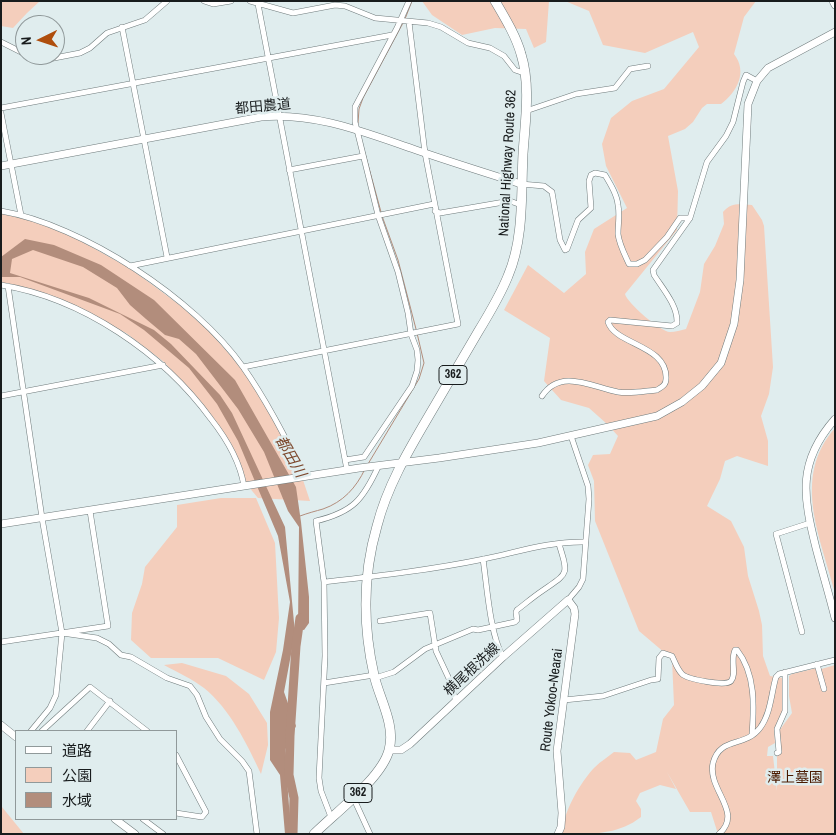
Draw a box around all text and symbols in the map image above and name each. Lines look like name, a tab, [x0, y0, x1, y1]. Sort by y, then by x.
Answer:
north arrow	[15, 15, 65, 65]
text: N	[17, 36, 35, 46]
street label: National Highway Route 362	[496, 89, 520, 237]
street label: 都田農道	[234, 96, 292, 118]
road number: 362	[439, 366, 467, 384]
water label: 都田川	[271, 433, 309, 481]
street label: 横尾根洗線	[441, 640, 503, 700]
street label: Route Yokoo-Nearai	[537, 647, 567, 753]
legend	[15, 730, 178, 820]
text: 道路	[62, 740, 92, 761]
text: 公園	[62, 765, 92, 786]
park label: 澤上墓園	[767, 770, 823, 786]
road number: 362	[344, 784, 372, 802]
text: 水域	[62, 790, 92, 811]

